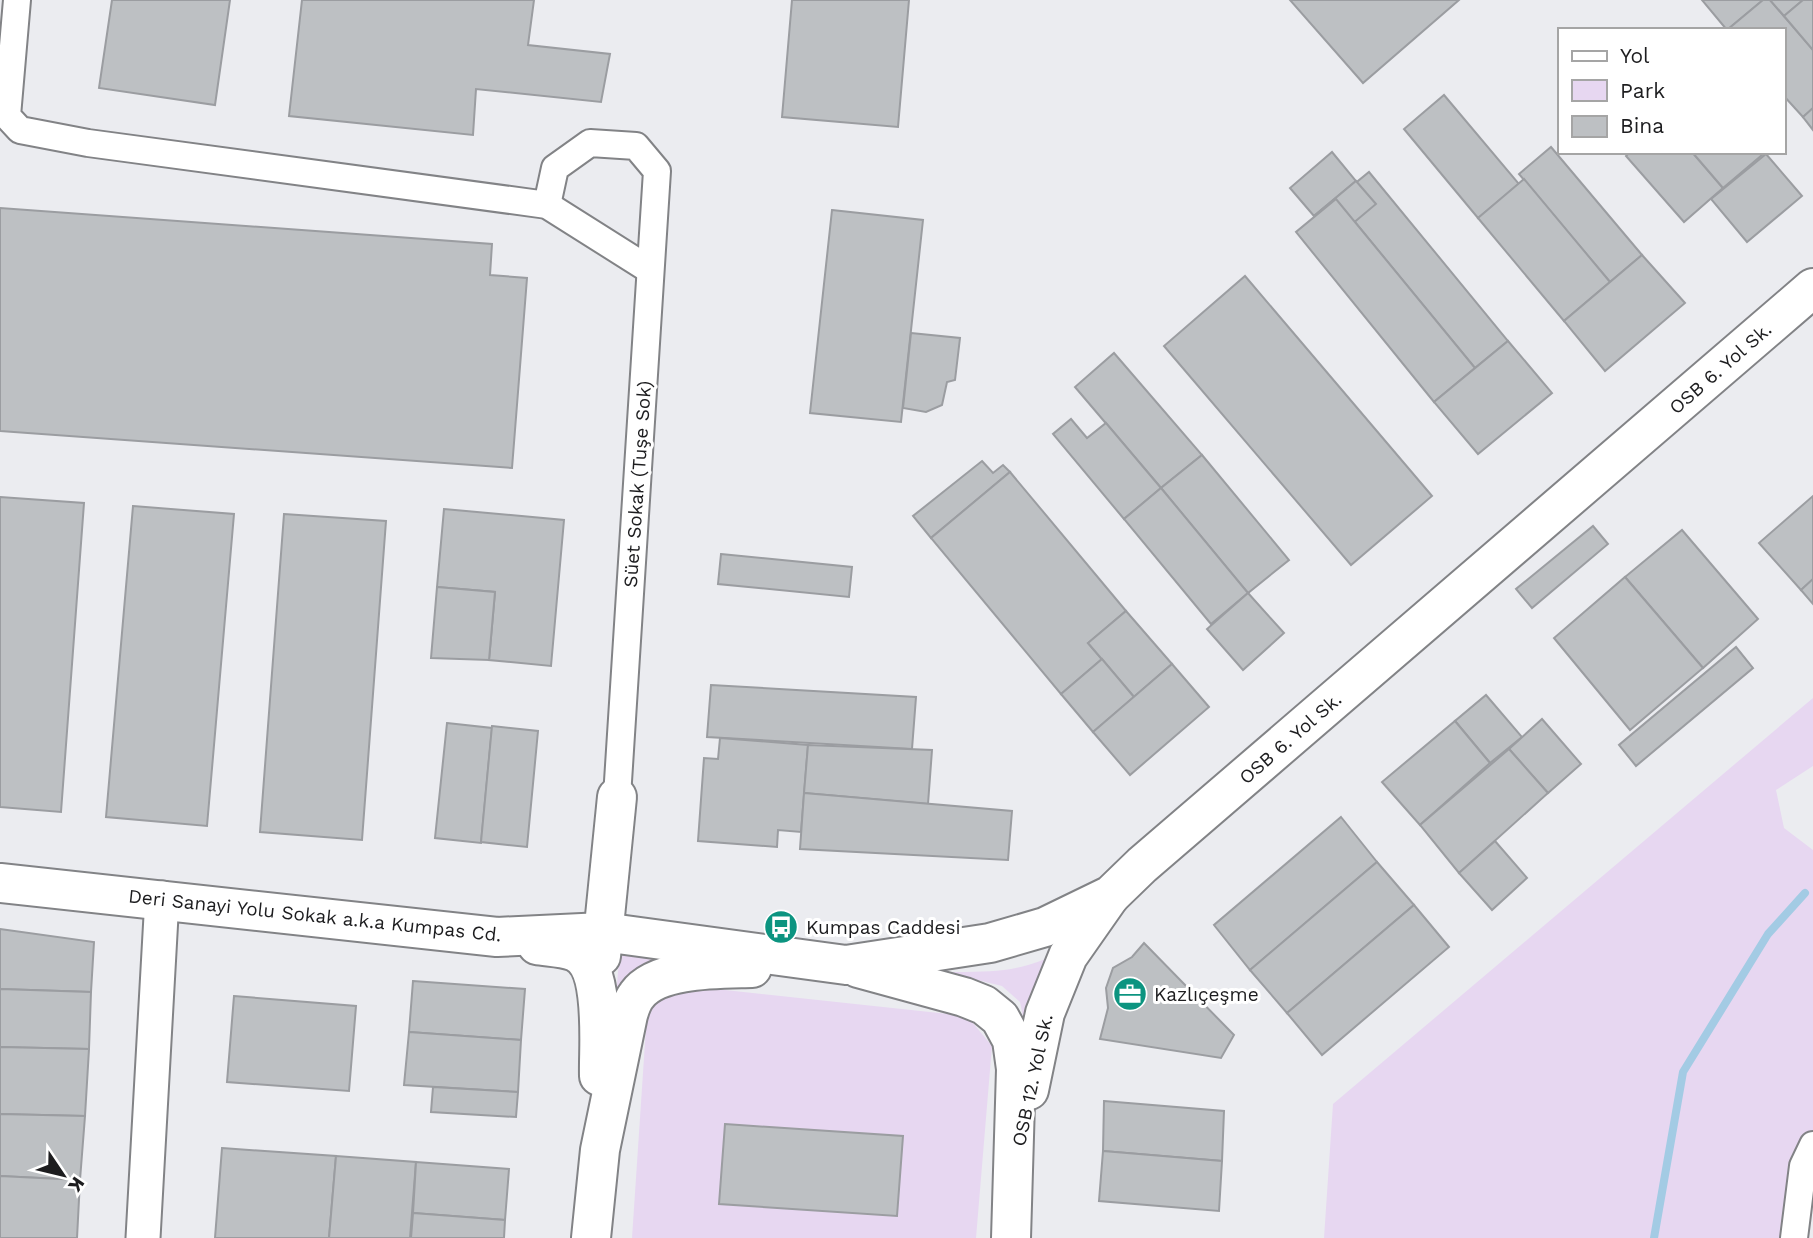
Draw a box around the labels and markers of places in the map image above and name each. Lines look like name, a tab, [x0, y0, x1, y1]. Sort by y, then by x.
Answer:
bus stop icon: Kumpas Caddesi	[762, 908, 800, 946]
place label: Kumpas Caddesi	[806, 916, 961, 939]
office icon: Kazlıçeşme	[1111, 975, 1149, 1013]
place label: Kazlıçeşme	[1154, 983, 1259, 1006]

